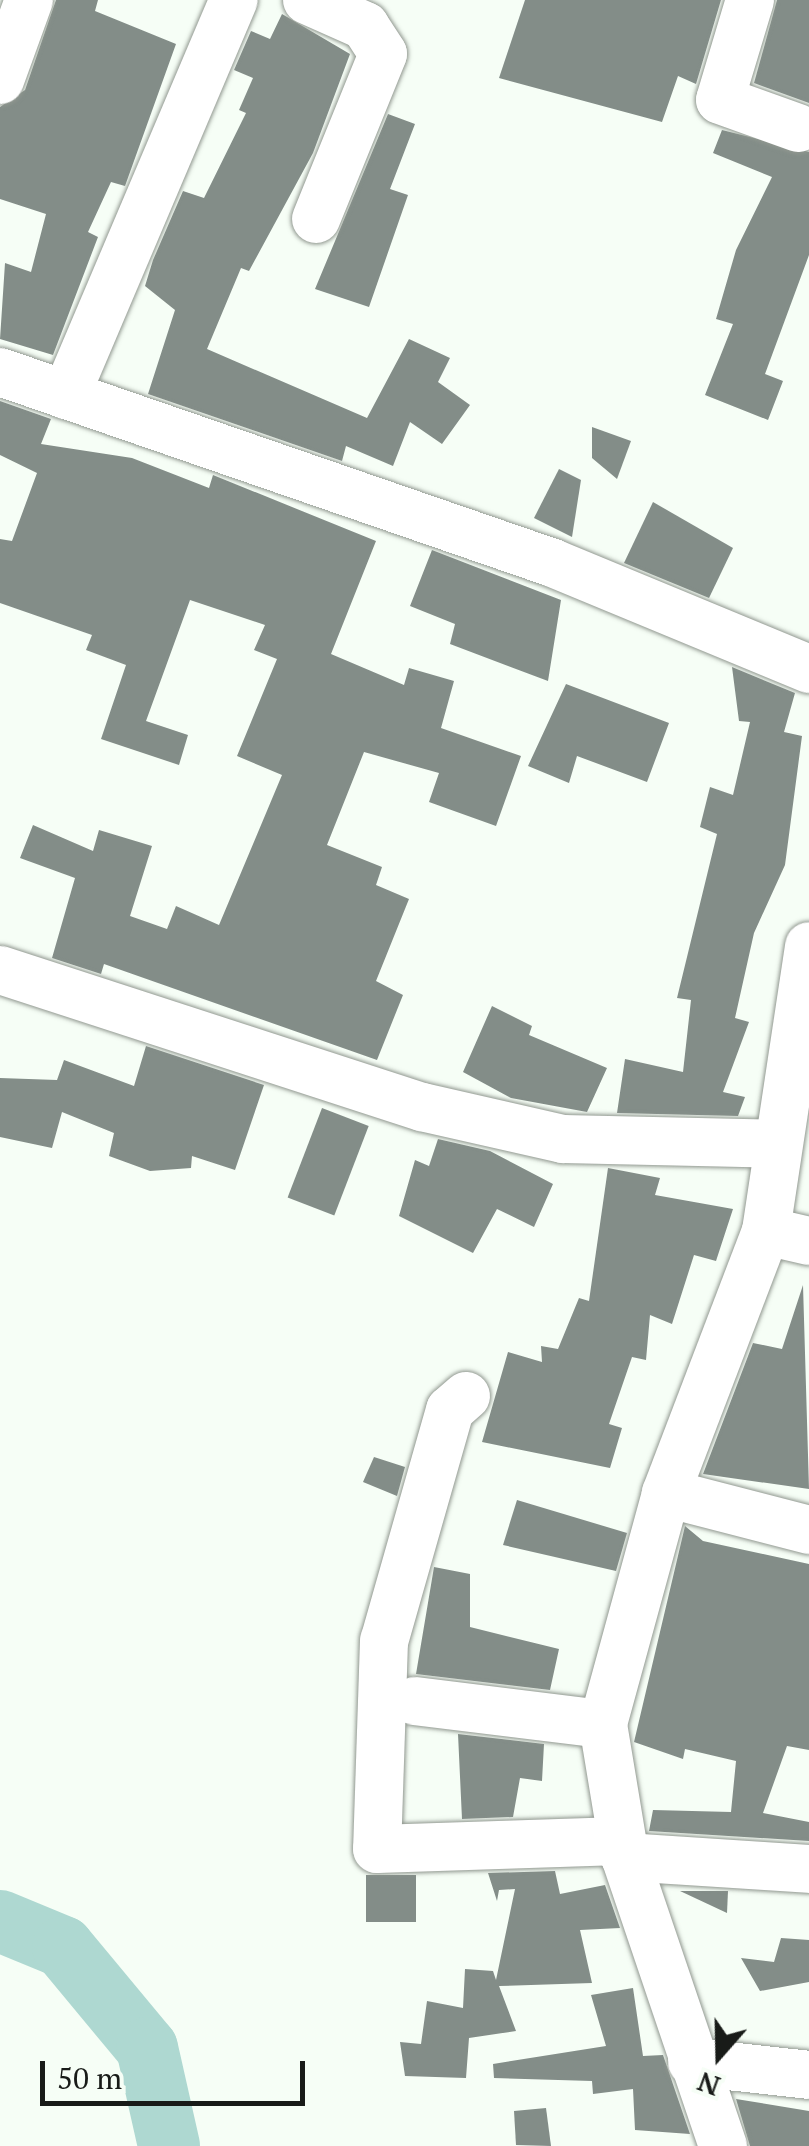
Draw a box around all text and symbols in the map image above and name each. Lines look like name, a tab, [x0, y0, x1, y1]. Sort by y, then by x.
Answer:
north arrow	[669, 2006, 769, 2106]
scale bar	[45, 2041, 310, 2103]
text: 50 m	[57, 2058, 122, 2098]
text: N	[692, 2064, 725, 2106]

